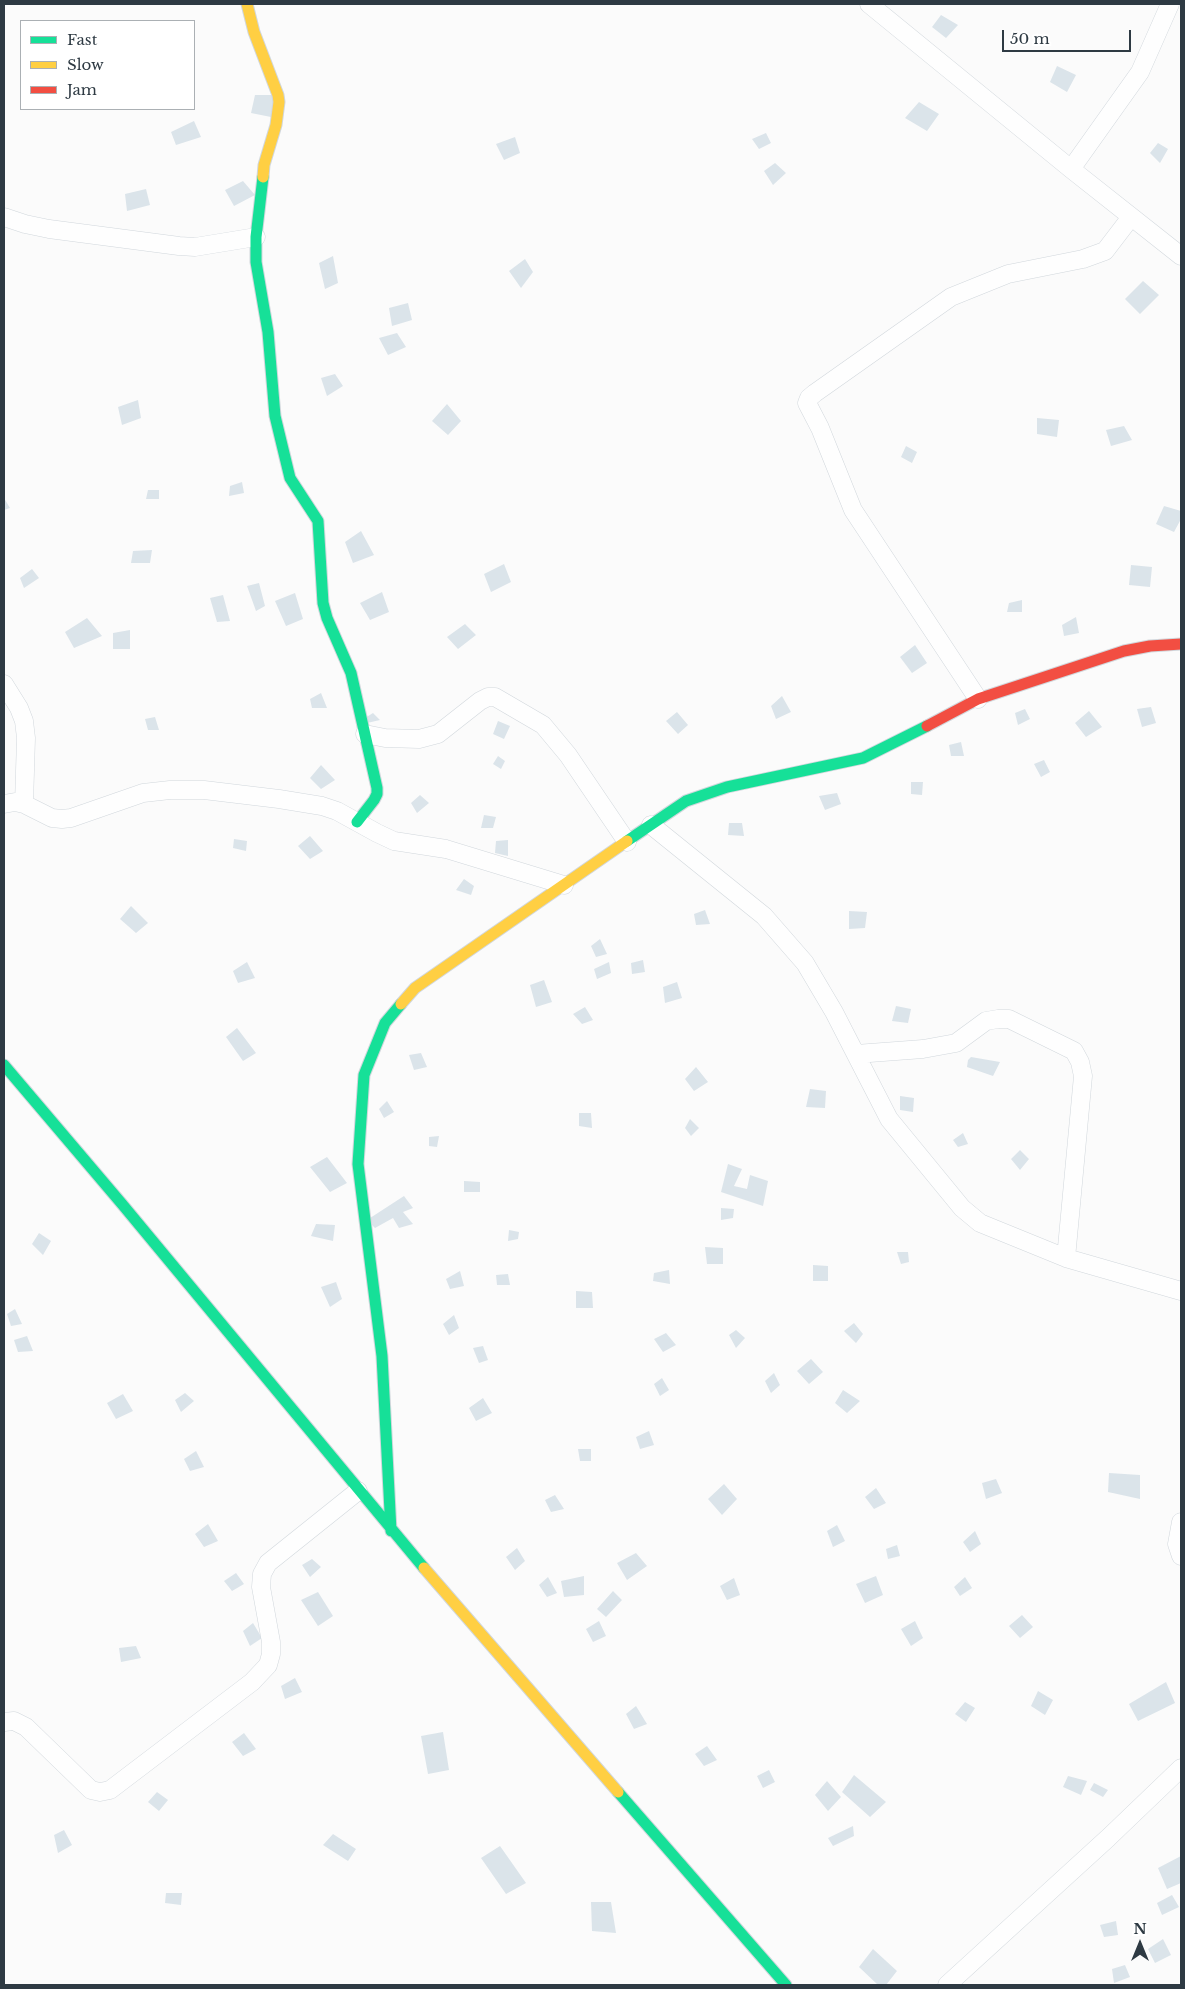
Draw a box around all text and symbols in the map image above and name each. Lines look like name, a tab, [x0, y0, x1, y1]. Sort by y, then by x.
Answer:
legend	[20, 20, 195, 110]
scale bar	[1005, 20, 1134, 52]
text: 50 m	[1010, 29, 1050, 48]
text: Fast	[67, 30, 97, 49]
text: Slow	[67, 55, 104, 74]
text: Jam	[67, 80, 97, 99]
north arrow	[1115, 1919, 1165, 1969]
text: N	[1133, 1920, 1147, 1938]

